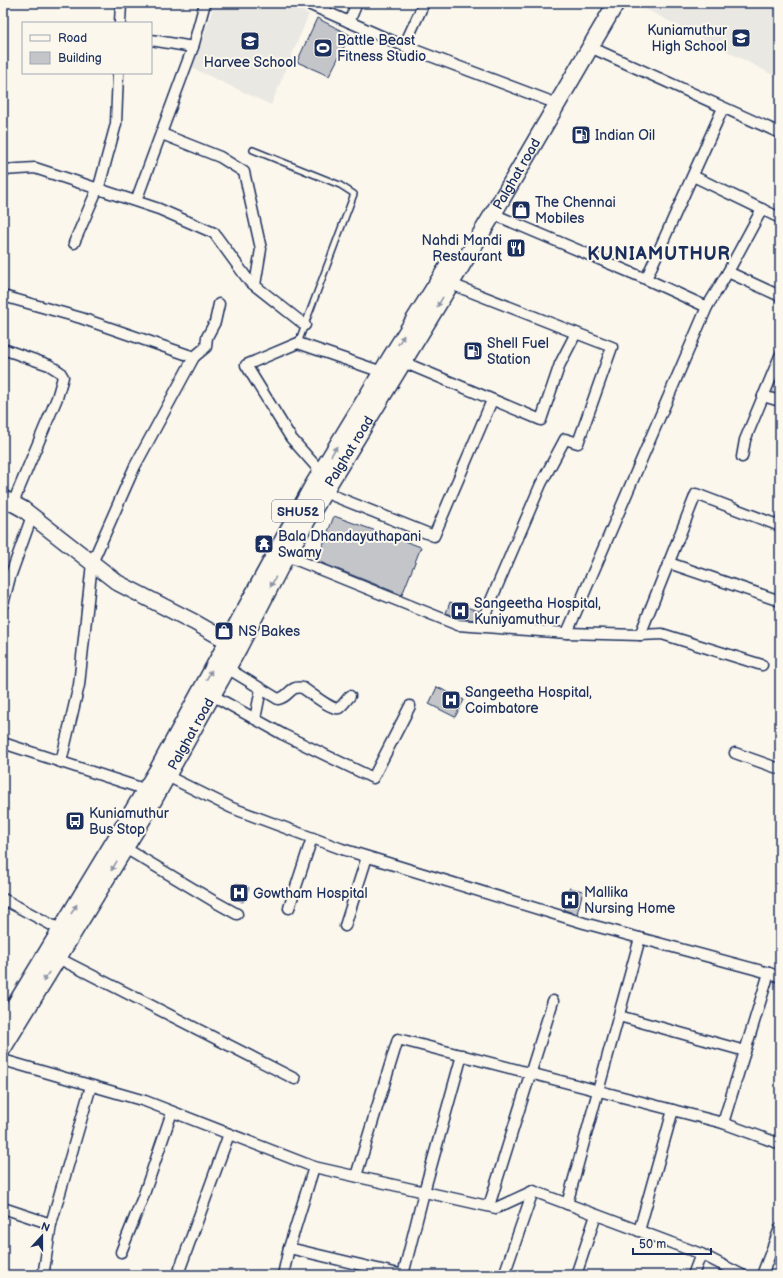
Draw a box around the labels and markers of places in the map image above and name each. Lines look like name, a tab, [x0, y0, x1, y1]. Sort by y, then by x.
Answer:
place label: Kuniamuthur High School	[647, 22, 728, 55]
school or university icon: Kuniamuthur High School	[730, 27, 752, 49]
school or university icon: Harvee School	[239, 30, 261, 52]
place label: Battle Beast Fitness Studio	[337, 32, 426, 65]
sports icon: Battle Beast Fitness Studio	[312, 37, 334, 59]
place label: Harvee School	[204, 54, 296, 71]
fuel station icon: Indian Oil	[570, 124, 592, 146]
place label: Indian Oil	[595, 127, 655, 144]
place label: The Chennai Mobiles	[535, 194, 616, 227]
shop icon: The Chennai Mobiles	[510, 199, 532, 221]
place label: Nahdi Mandi Restaurant	[422, 232, 503, 265]
restaurant icon: Nahdi Mandi Restaurant	[505, 237, 527, 259]
place label: Shell Fuel Station	[487, 335, 549, 368]
fuel station icon: Shell Fuel Station	[462, 340, 484, 362]
place label: Bala Dhandayuthapani Swamy	[278, 528, 421, 561]
temple icon: Bala Dhandayuthapani Swamy	[253, 533, 275, 555]
place label: Sangeetha Hospital, Kuniyamuthur	[474, 595, 601, 628]
hospital icon: Sangeetha Hospital, Kuniyamuthur	[449, 600, 471, 622]
shop icon: NS Bakes	[213, 620, 235, 642]
place label: NS Bakes	[238, 623, 300, 640]
place label: Sangeetha Hospital, Coimbatore	[465, 684, 592, 717]
hospital icon: Sangeetha Hospital, Coimbatore	[440, 689, 462, 711]
place label: Kuniamuthur Bus Stop	[89, 805, 170, 838]
bus stop icon: Kuniamuthur Bus Stop	[64, 810, 86, 832]
hospital icon: Gowtham Hospital	[228, 882, 250, 904]
place label: Mallika Nursing Home	[584, 884, 675, 917]
place label: Gowtham Hospital	[253, 885, 368, 902]
hospital icon: Mallika Nursing Home	[559, 889, 581, 911]

